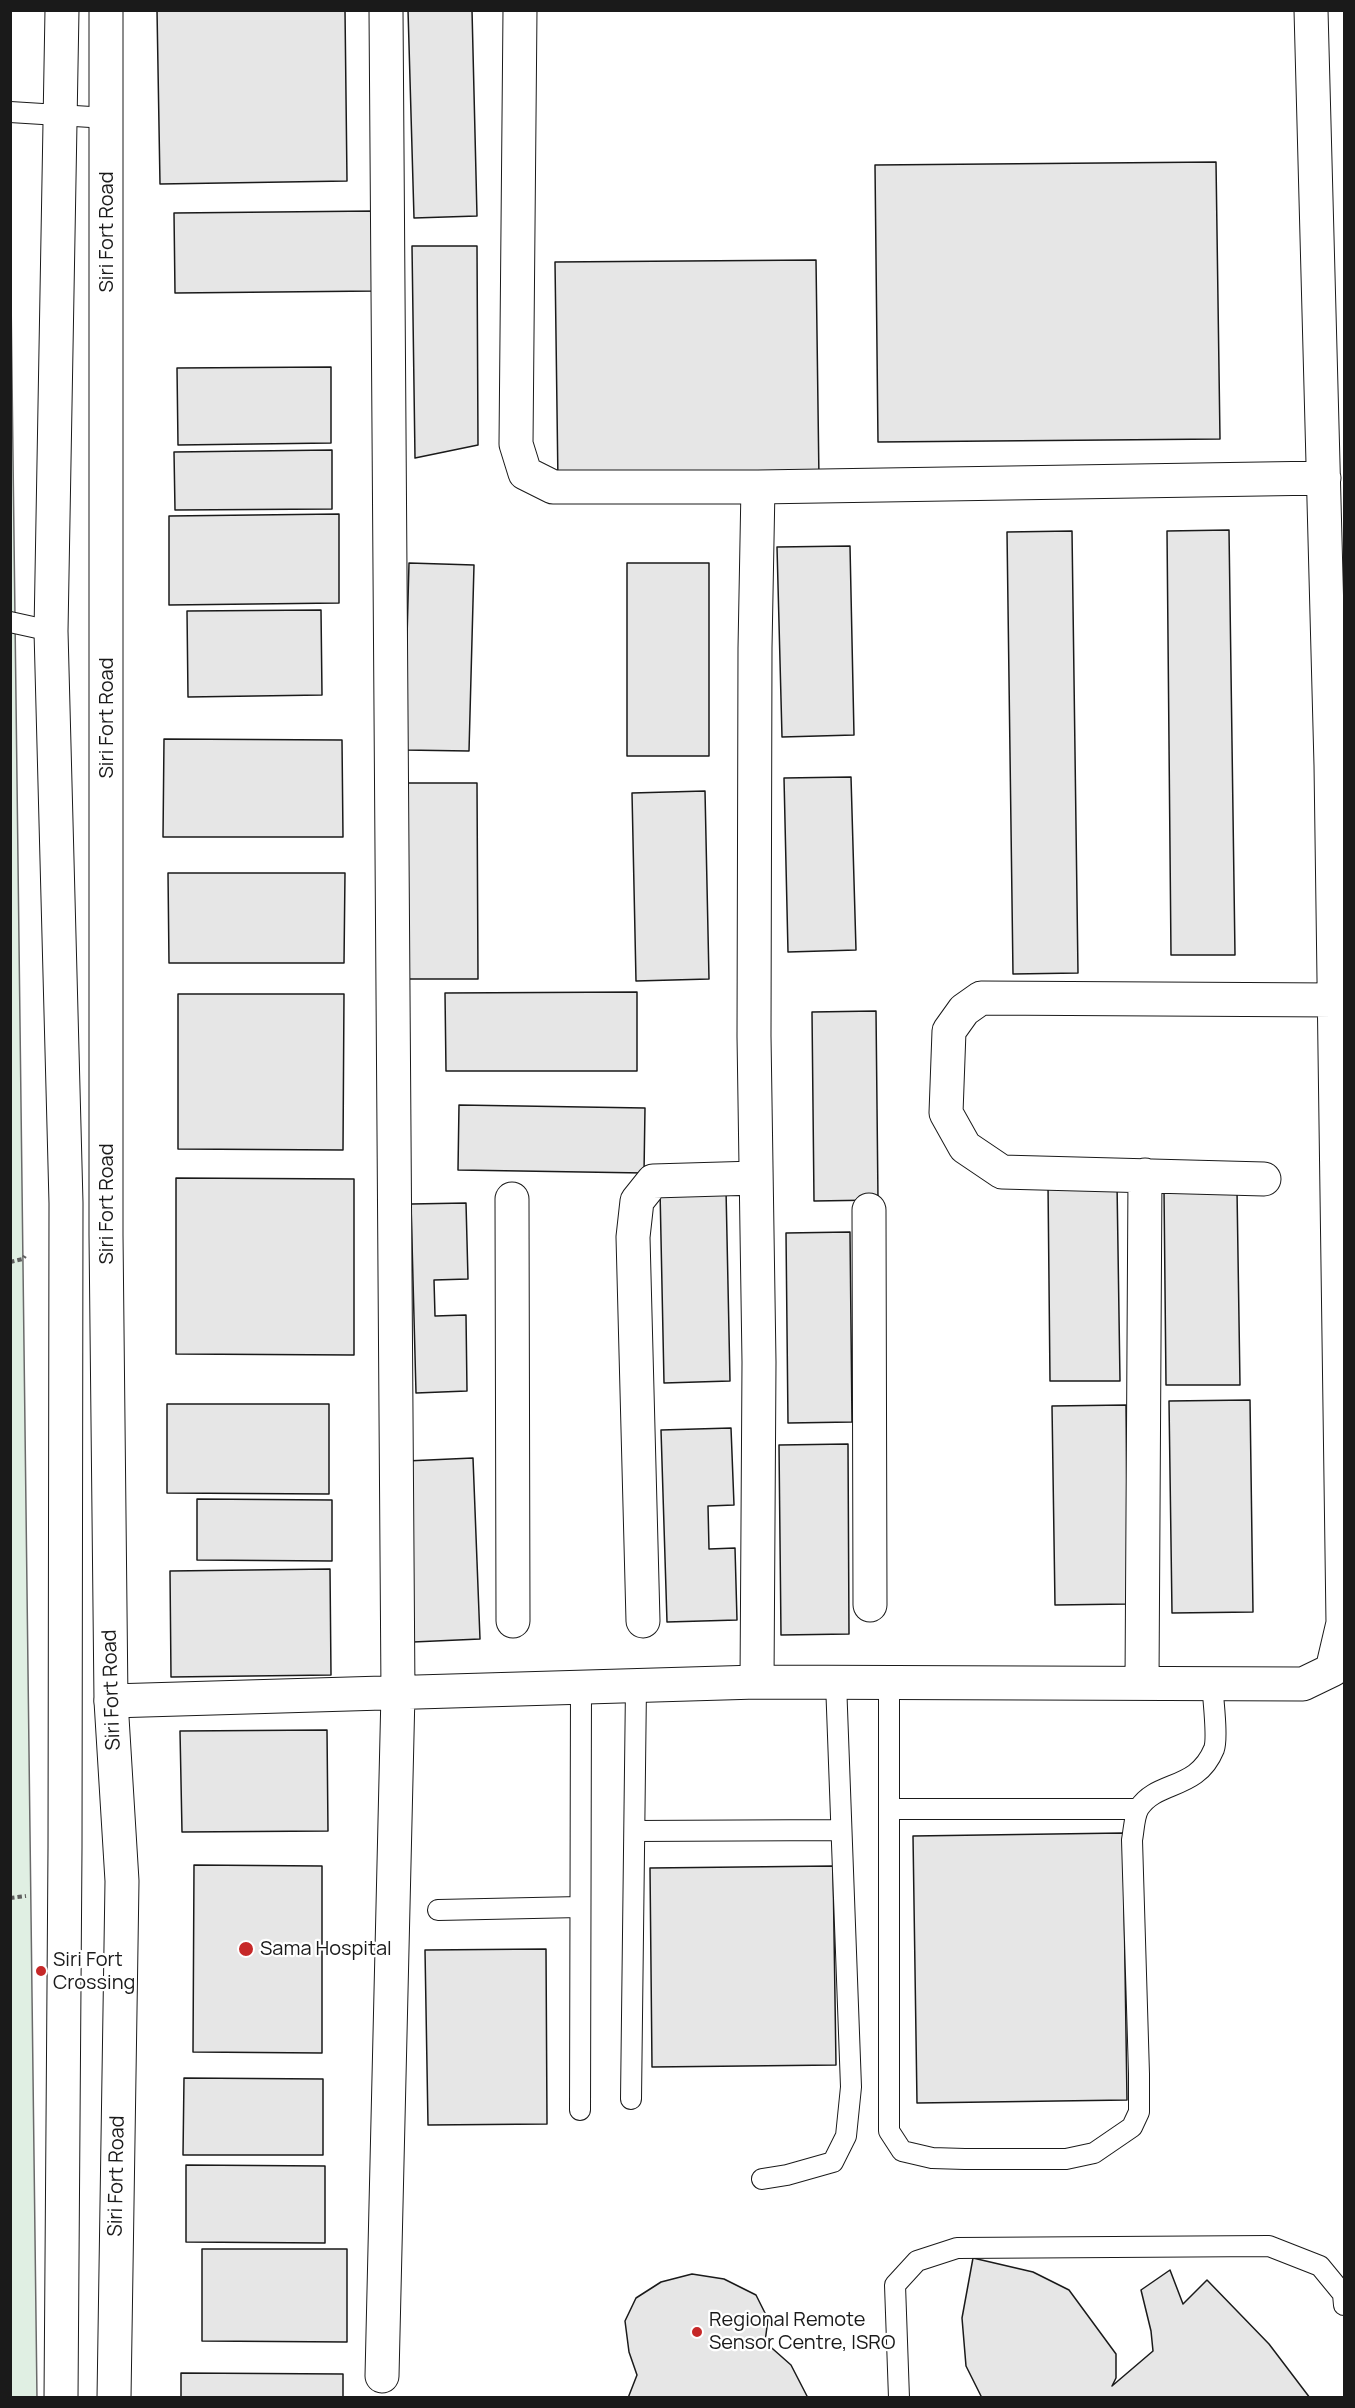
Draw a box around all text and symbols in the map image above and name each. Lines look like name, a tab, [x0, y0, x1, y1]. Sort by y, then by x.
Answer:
street label: Siri Fort Road	[95, 171, 119, 293]
street label: Siri Fort Road	[95, 657, 119, 779]
street label: Siri Fort Road	[95, 1143, 119, 1265]
street label: Siri Fort Road	[98, 1629, 126, 1751]
place label: Sama Hospital	[260, 1937, 392, 1961]
marker: Sama Hospital	[237, 1940, 255, 1958]
place label: Siri Fort Crossing	[53, 1948, 135, 1995]
marker: Siri Fort Crossing	[34, 1964, 48, 1978]
street label: Siri Fort Road	[104, 2115, 130, 2237]
place label: Regional Remote Sensor Centre, ISRO	[709, 2308, 895, 2355]
marker: Regional Remote Sensor Centre, ISRO	[690, 2325, 704, 2339]

